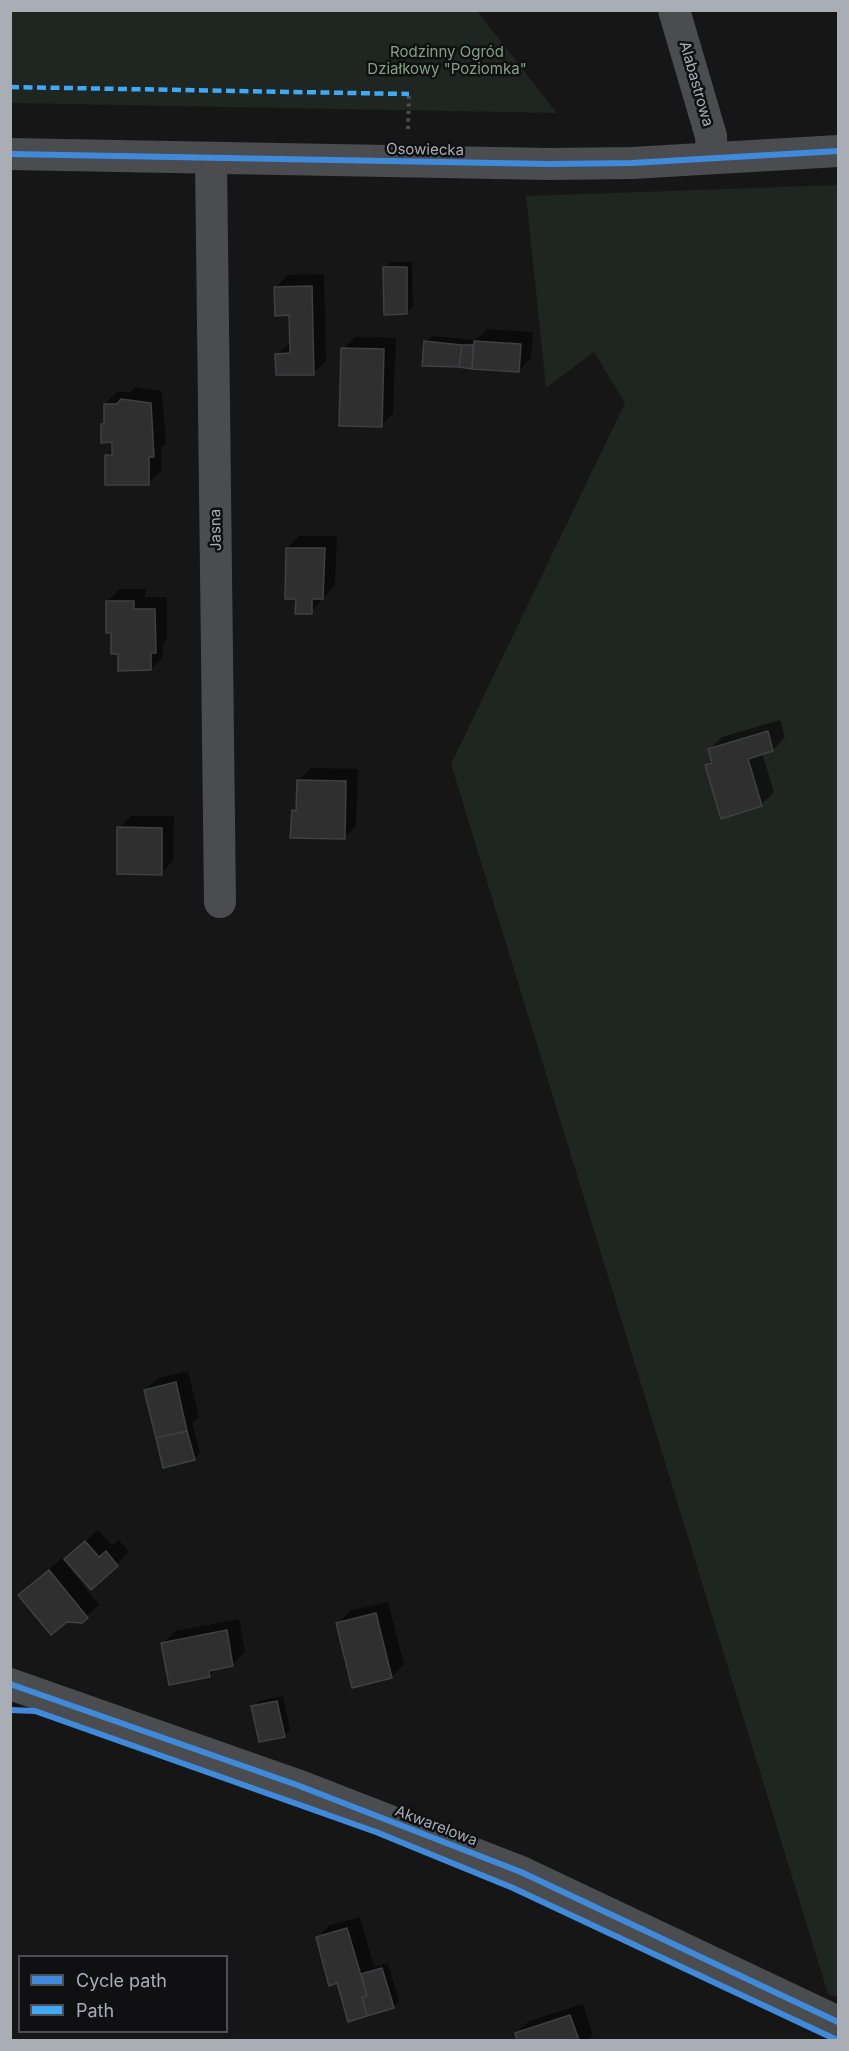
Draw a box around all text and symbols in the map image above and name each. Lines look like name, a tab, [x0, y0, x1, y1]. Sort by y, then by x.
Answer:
street label: Alabastrowa	[675, 39, 717, 129]
park label: Rodzinny Ogród Działkowy "Poziomka"	[367, 43, 527, 78]
street label: Osowiecka	[386, 140, 464, 160]
street label: Jasna	[207, 509, 225, 551]
street label: Akwarelowa	[392, 1802, 480, 1850]
legend	[18, 1955, 228, 2033]
text: Cycle path	[76, 1970, 167, 1991]
text: Path	[76, 2000, 114, 2021]

